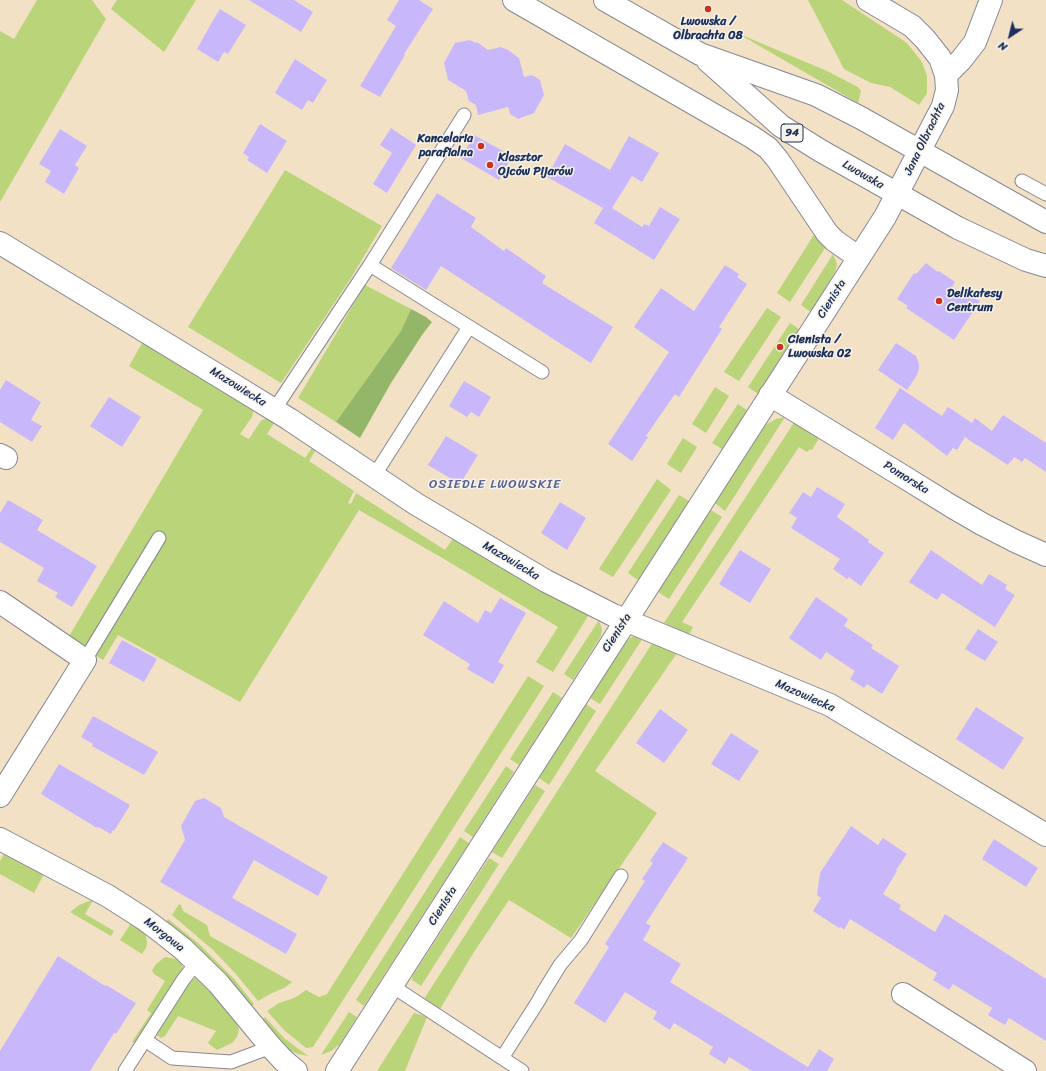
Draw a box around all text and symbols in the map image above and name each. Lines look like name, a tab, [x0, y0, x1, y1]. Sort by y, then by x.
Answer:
marker: Lwowska / Olbrachta 08	[703, 4, 713, 14]
place label: Lwowska / Olbrachta 08	[673, 15, 743, 43]
north arrow	[990, 16, 1030, 56]
text: N	[994, 36, 1011, 56]
street label: Jana Olbrachta	[901, 100, 949, 178]
road number: 94	[781, 124, 803, 142]
place label: Kancelaria parafialna	[417, 132, 473, 160]
marker: Kancelaria parafialna	[476, 141, 486, 151]
place label: Klasztor Ojców Pijarów	[498, 151, 573, 179]
street label: Lwowska	[840, 157, 886, 193]
marker: Klasztor Ojców Pijarów	[485, 160, 495, 170]
street label: Cienista	[814, 277, 850, 321]
place label: Delikatesy Centrum	[947, 287, 1002, 315]
marker: Delikatesy Centrum	[934, 296, 944, 306]
place label: Cienista / Lwowska 02	[788, 333, 851, 361]
marker: Cienista / Lwowska 02	[775, 342, 785, 352]
street label: Mazowiecka	[207, 364, 269, 410]
street label: Pomorska	[881, 458, 931, 498]
district label: OSIEDLE LWOWSKIE	[430, 477, 560, 493]
street label: Mazowiecka	[480, 538, 542, 584]
street label: Cienista	[599, 611, 635, 655]
street label: Mazowiecka	[773, 676, 837, 716]
street label: Cienista	[425, 884, 461, 928]
street label: Morgowa	[141, 915, 187, 955]

